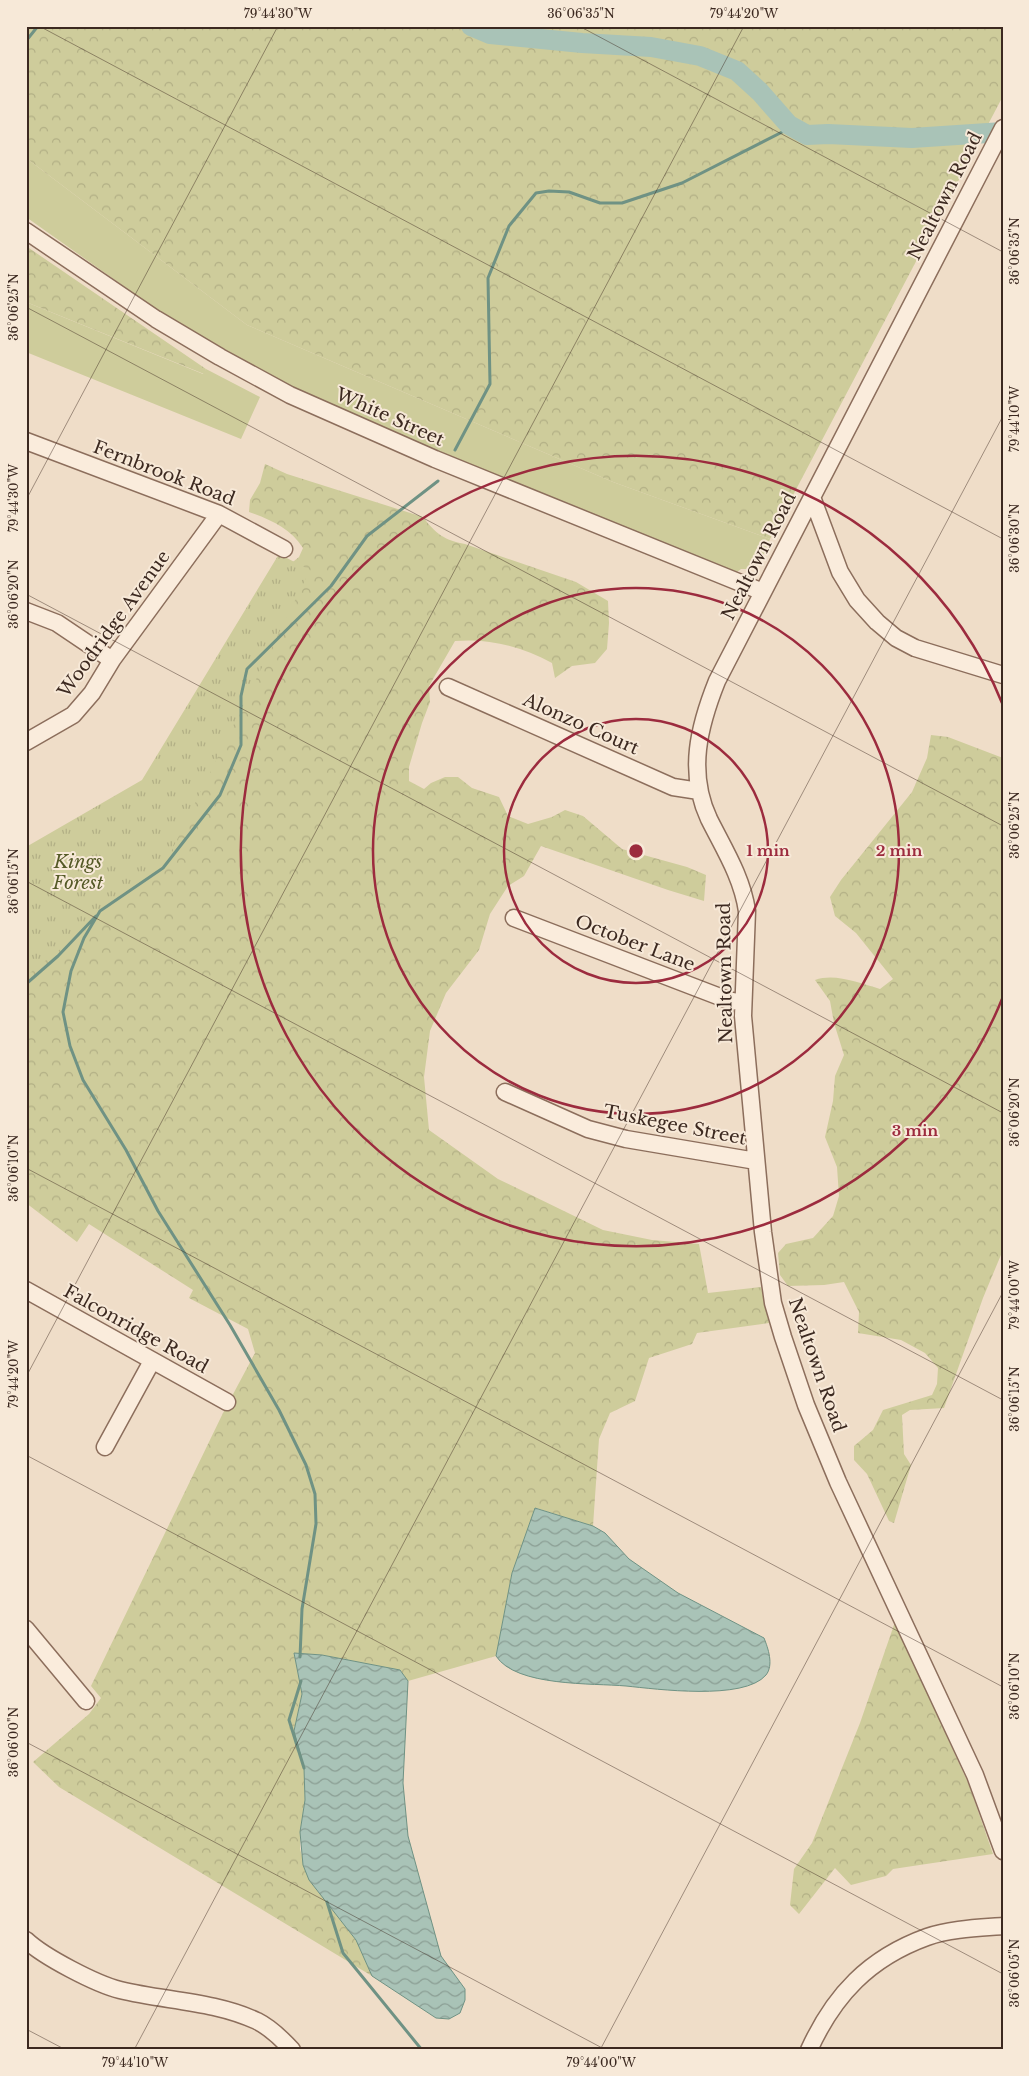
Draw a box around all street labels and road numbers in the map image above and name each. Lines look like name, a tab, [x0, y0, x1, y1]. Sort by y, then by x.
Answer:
street label: Nealtown Road	[903, 128, 987, 264]
street label: White Street	[331, 383, 448, 451]
street label: Fernbrook Road	[90, 436, 238, 510]
street label: Nealtown Road	[717, 488, 801, 624]
street label: Woodridge Avenue	[53, 546, 175, 703]
street label: Alonzo Court	[519, 688, 643, 759]
street label: Nealtown Road	[713, 902, 737, 1044]
street label: October Lane	[572, 910, 698, 976]
street label: Tuskegee Street	[602, 1100, 748, 1150]
street label: Falconridge Road	[60, 1280, 212, 1378]
street label: Nealtown Road	[784, 1295, 850, 1435]

